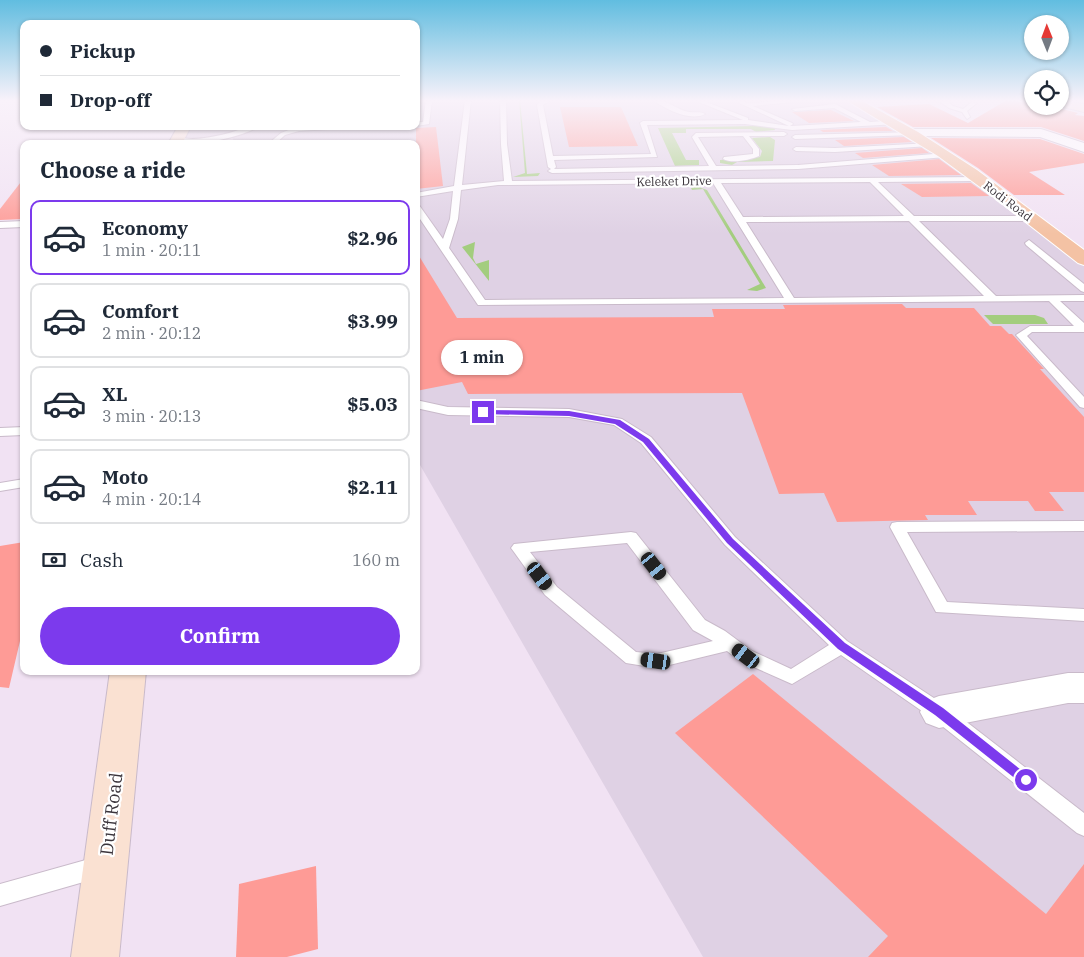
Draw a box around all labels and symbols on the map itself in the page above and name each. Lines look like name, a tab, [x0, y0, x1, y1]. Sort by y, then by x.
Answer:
north arrow	[1024, 15, 1069, 60]
street label: Keleket Drive	[636, 173, 712, 189]
street label: Rodi Road	[981, 178, 1035, 224]
callout: 1 min	[442, 340, 524, 374]
route end	[472, 401, 494, 423]
car	[638, 550, 669, 582]
car	[524, 560, 555, 592]
car	[729, 641, 762, 671]
car	[640, 651, 671, 671]
route start	[1015, 769, 1037, 791]
street label: Duff Road	[95, 771, 127, 857]

